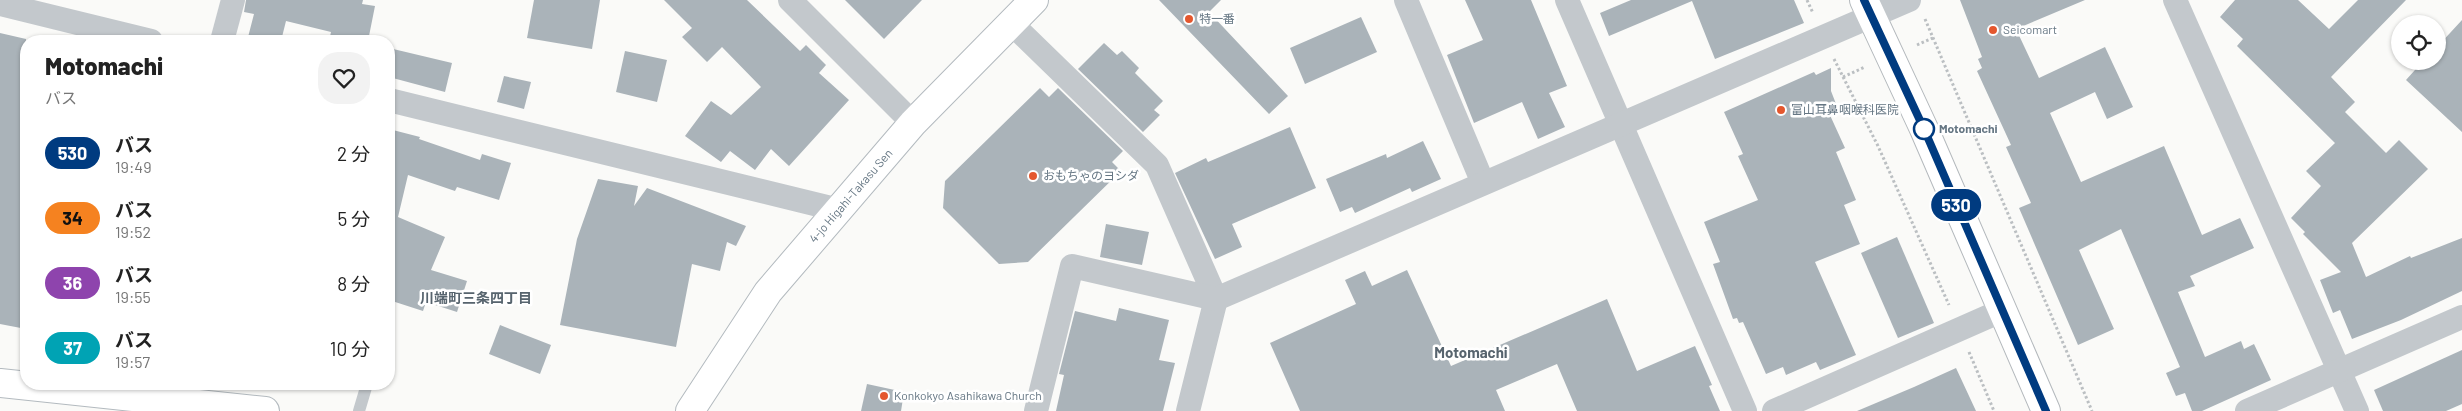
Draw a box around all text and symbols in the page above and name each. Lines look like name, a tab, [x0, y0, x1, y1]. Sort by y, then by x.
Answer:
place label: 特一番	[1199, 11, 1235, 25]
marker: 特一番	[1183, 13, 1195, 25]
map controls	[2391, 15, 2446, 70]
button: locate	[2391, 15, 2446, 70]
place label: Seicomart	[2003, 22, 2057, 36]
marker: Seicomart	[1987, 24, 1999, 36]
text: Motomachi	[45, 51, 163, 80]
button: heart	[318, 52, 370, 104]
text: バス	[45, 88, 77, 107]
place label: 富山耳鼻咽喉科医院	[1791, 102, 1899, 116]
marker: 富山耳鼻咽喉科医院	[1775, 104, 1787, 116]
marker: Motomachi	[1913, 118, 1935, 140]
place label: Motomachi	[1939, 121, 1998, 135]
text: バス	[115, 133, 153, 156]
text: 530	[58, 142, 87, 164]
text: 2 分	[337, 142, 370, 165]
street label: 4-jo Higahi-Takasu Sen	[806, 146, 895, 245]
text: 19:49	[115, 157, 152, 176]
place label: おもちゃのヨシダ	[1043, 168, 1139, 182]
marker: おもちゃのヨシダ	[1027, 170, 1039, 182]
line badge: 530	[1927, 189, 1985, 221]
text: 530	[1941, 194, 1971, 216]
text: バス	[115, 198, 153, 221]
text: 34	[62, 207, 83, 229]
text: 5 分	[337, 207, 370, 230]
text: 19:52	[115, 222, 151, 241]
text: バス	[115, 263, 153, 286]
text: 36	[63, 272, 82, 294]
text: 8 分	[337, 272, 370, 295]
text: 19:55	[115, 287, 151, 306]
district label: 川端町三条四丁目	[420, 289, 532, 306]
text: バス	[115, 328, 153, 351]
text: 37	[63, 337, 82, 359]
text: 10 分	[330, 337, 370, 360]
district label: Motomachi	[1434, 343, 1508, 361]
text: 19:57	[115, 352, 150, 371]
place label: Konkokyo Asahikawa Church	[894, 388, 1042, 402]
marker: Konkokyo Asahikawa Church	[878, 390, 890, 402]

